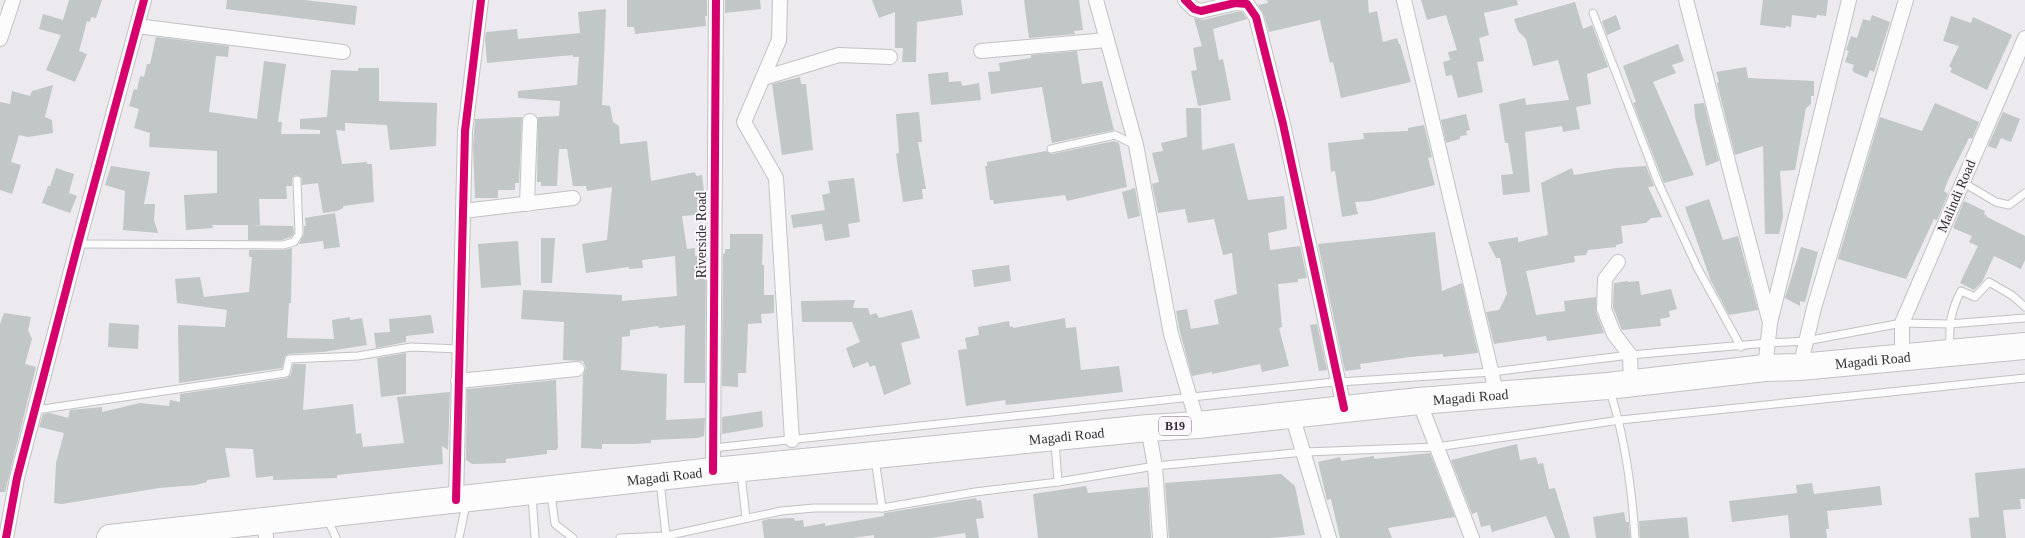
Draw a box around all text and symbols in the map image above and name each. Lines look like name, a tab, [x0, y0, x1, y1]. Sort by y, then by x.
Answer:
street label: Malindi Road	[1934, 158, 1978, 235]
street label: Riverside Road	[694, 192, 709, 278]
street label: Magadi Road	[1834, 350, 1911, 372]
street label: Magadi Road	[1432, 387, 1509, 408]
road number: B19	[1159, 416, 1191, 436]
street label: Magadi Road	[1028, 425, 1105, 448]
street label: Magadi Road	[626, 465, 703, 489]

